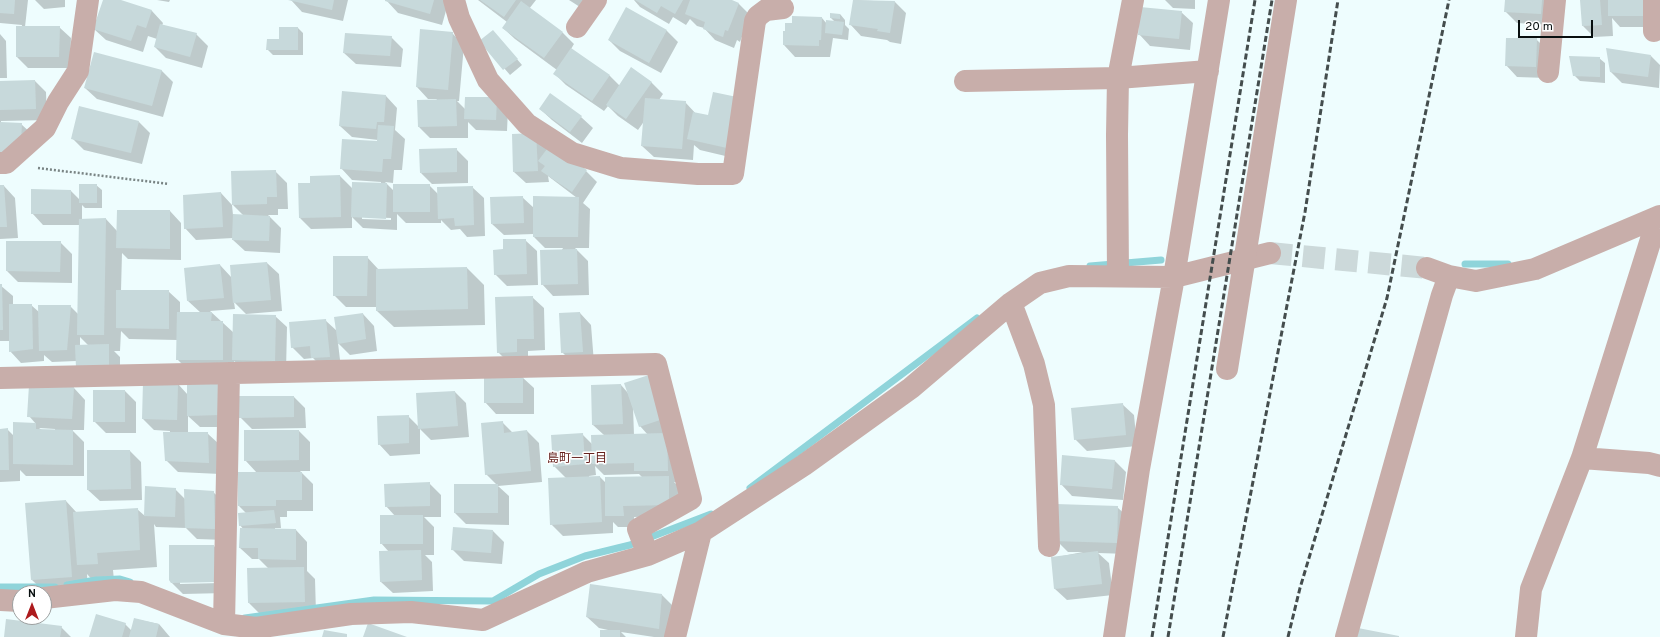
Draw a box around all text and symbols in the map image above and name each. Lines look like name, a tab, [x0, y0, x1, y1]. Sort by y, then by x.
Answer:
scale bar	[1520, 12, 1595, 38]
text: 20 m	[1525, 19, 1553, 35]
district label: 島町一丁目	[547, 453, 607, 467]
north arrow	[12, 585, 52, 625]
text: N	[28, 587, 36, 601]

